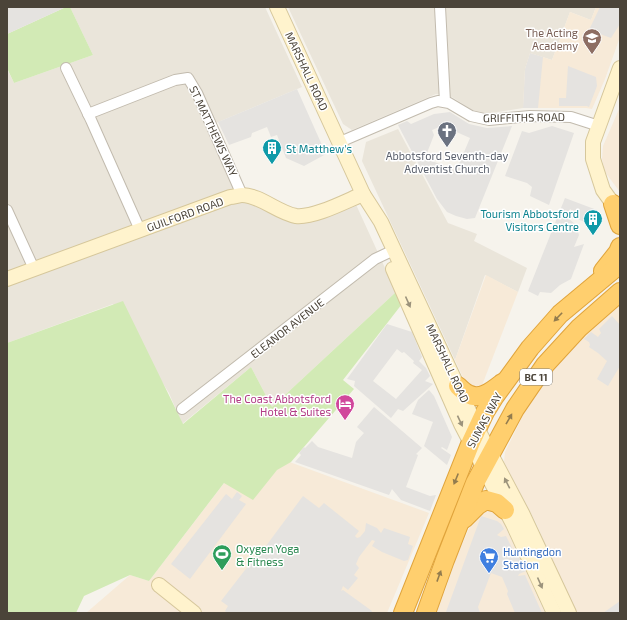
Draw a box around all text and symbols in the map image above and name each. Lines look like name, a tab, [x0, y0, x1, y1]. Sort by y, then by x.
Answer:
place label: The Acting Academy	[525, 26, 578, 52]
school or university icon: The Acting Academy	[581, 27, 603, 55]
street label: MARSHALL ROAD	[283, 30, 331, 112]
street label: ST MATTHEWS WAY	[187, 84, 241, 179]
street label: GRIFFITHS ROAD	[483, 110, 565, 124]
church icon: Abbotsford Seventh-day Adventist Church	[436, 120, 458, 148]
building icon: St Matthew's	[261, 137, 283, 165]
place label: St Matthew's	[286, 142, 352, 155]
place label: Abbotsford Seventh-day Adventist Church	[386, 149, 508, 175]
street label: GUILFORD ROAD	[145, 194, 225, 234]
place label: Tourism Abbotsford Visitors Centre	[480, 207, 579, 233]
building icon: Tourism Abbotsford Visitors Centre	[582, 208, 604, 236]
street label: ELEANOR AVENUE	[248, 295, 326, 361]
one-way arrow	[405, 297, 411, 308]
one-way arrow	[554, 312, 563, 321]
street label: MARSHALL ROAD	[424, 322, 472, 404]
road number: BC 11	[520, 369, 552, 385]
street label: SUMAS WAY	[464, 389, 504, 450]
place label: The Coast Abbotsford Hotel & Suites	[223, 392, 331, 418]
hotel icon: The Coast Abbotsford Hotel & Suites	[334, 393, 356, 421]
one-way arrow	[506, 413, 513, 425]
one-way arrow	[457, 416, 463, 427]
one-way arrow	[453, 473, 459, 485]
one-way arrow	[504, 477, 510, 489]
place label: Oxygen Yoga & Fitness	[236, 542, 299, 568]
sports icon: Oxygen Yoga & Fitness	[211, 543, 233, 571]
place label: Huntingdon Station	[503, 545, 561, 571]
supermarket icon: Huntingdon Station	[478, 546, 500, 574]
one-way arrow	[436, 570, 442, 582]
one-way arrow	[538, 578, 544, 590]

